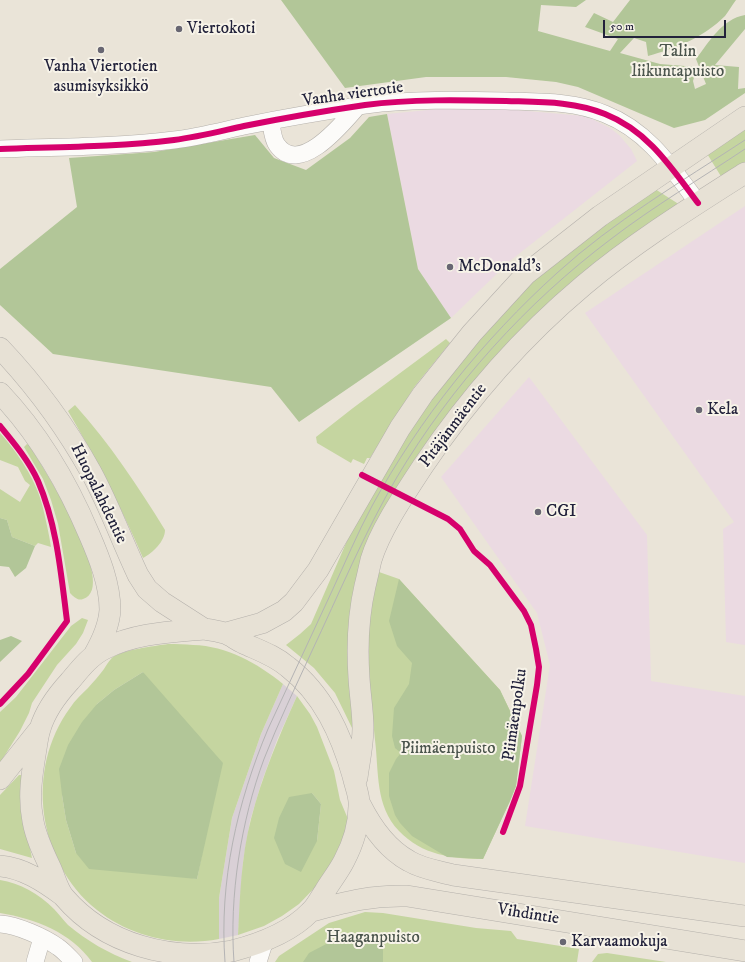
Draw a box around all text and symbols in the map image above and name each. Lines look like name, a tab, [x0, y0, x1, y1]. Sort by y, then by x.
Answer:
scale bar	[605, 12, 728, 38]
place label: Viertokoti	[187, 19, 255, 39]
text: 50 m	[610, 19, 634, 34]
marker: Viertokoti	[174, 24, 184, 34]
park label: Talin liikuntapuisto	[632, 42, 724, 82]
marker: Vanha Viertotien asumisyksikkö	[96, 45, 106, 55]
place label: Vanha Viertotien asumisyksikkö	[44, 57, 158, 97]
street label: Vanha viertotie	[301, 78, 405, 112]
place label: McDonald's	[458, 257, 541, 277]
marker: McDonald's	[445, 262, 455, 272]
street label: Pitäjänmäentie	[416, 380, 492, 472]
place label: Kela	[707, 400, 738, 420]
marker: Kela	[694, 405, 704, 415]
street label: Huopalahdentie	[65, 441, 131, 547]
place label: CGI	[546, 502, 576, 522]
marker: CGI	[533, 507, 543, 517]
street label: Piimäenpolku	[499, 668, 533, 762]
park label: Piimäenpuisto	[400, 739, 496, 759]
street label: Vihdintie	[496, 900, 560, 930]
park label: Haaganpuisto	[326, 928, 420, 948]
place label: Karvaamokuja	[571, 932, 667, 952]
marker: Karvaamokuja	[558, 937, 568, 947]

